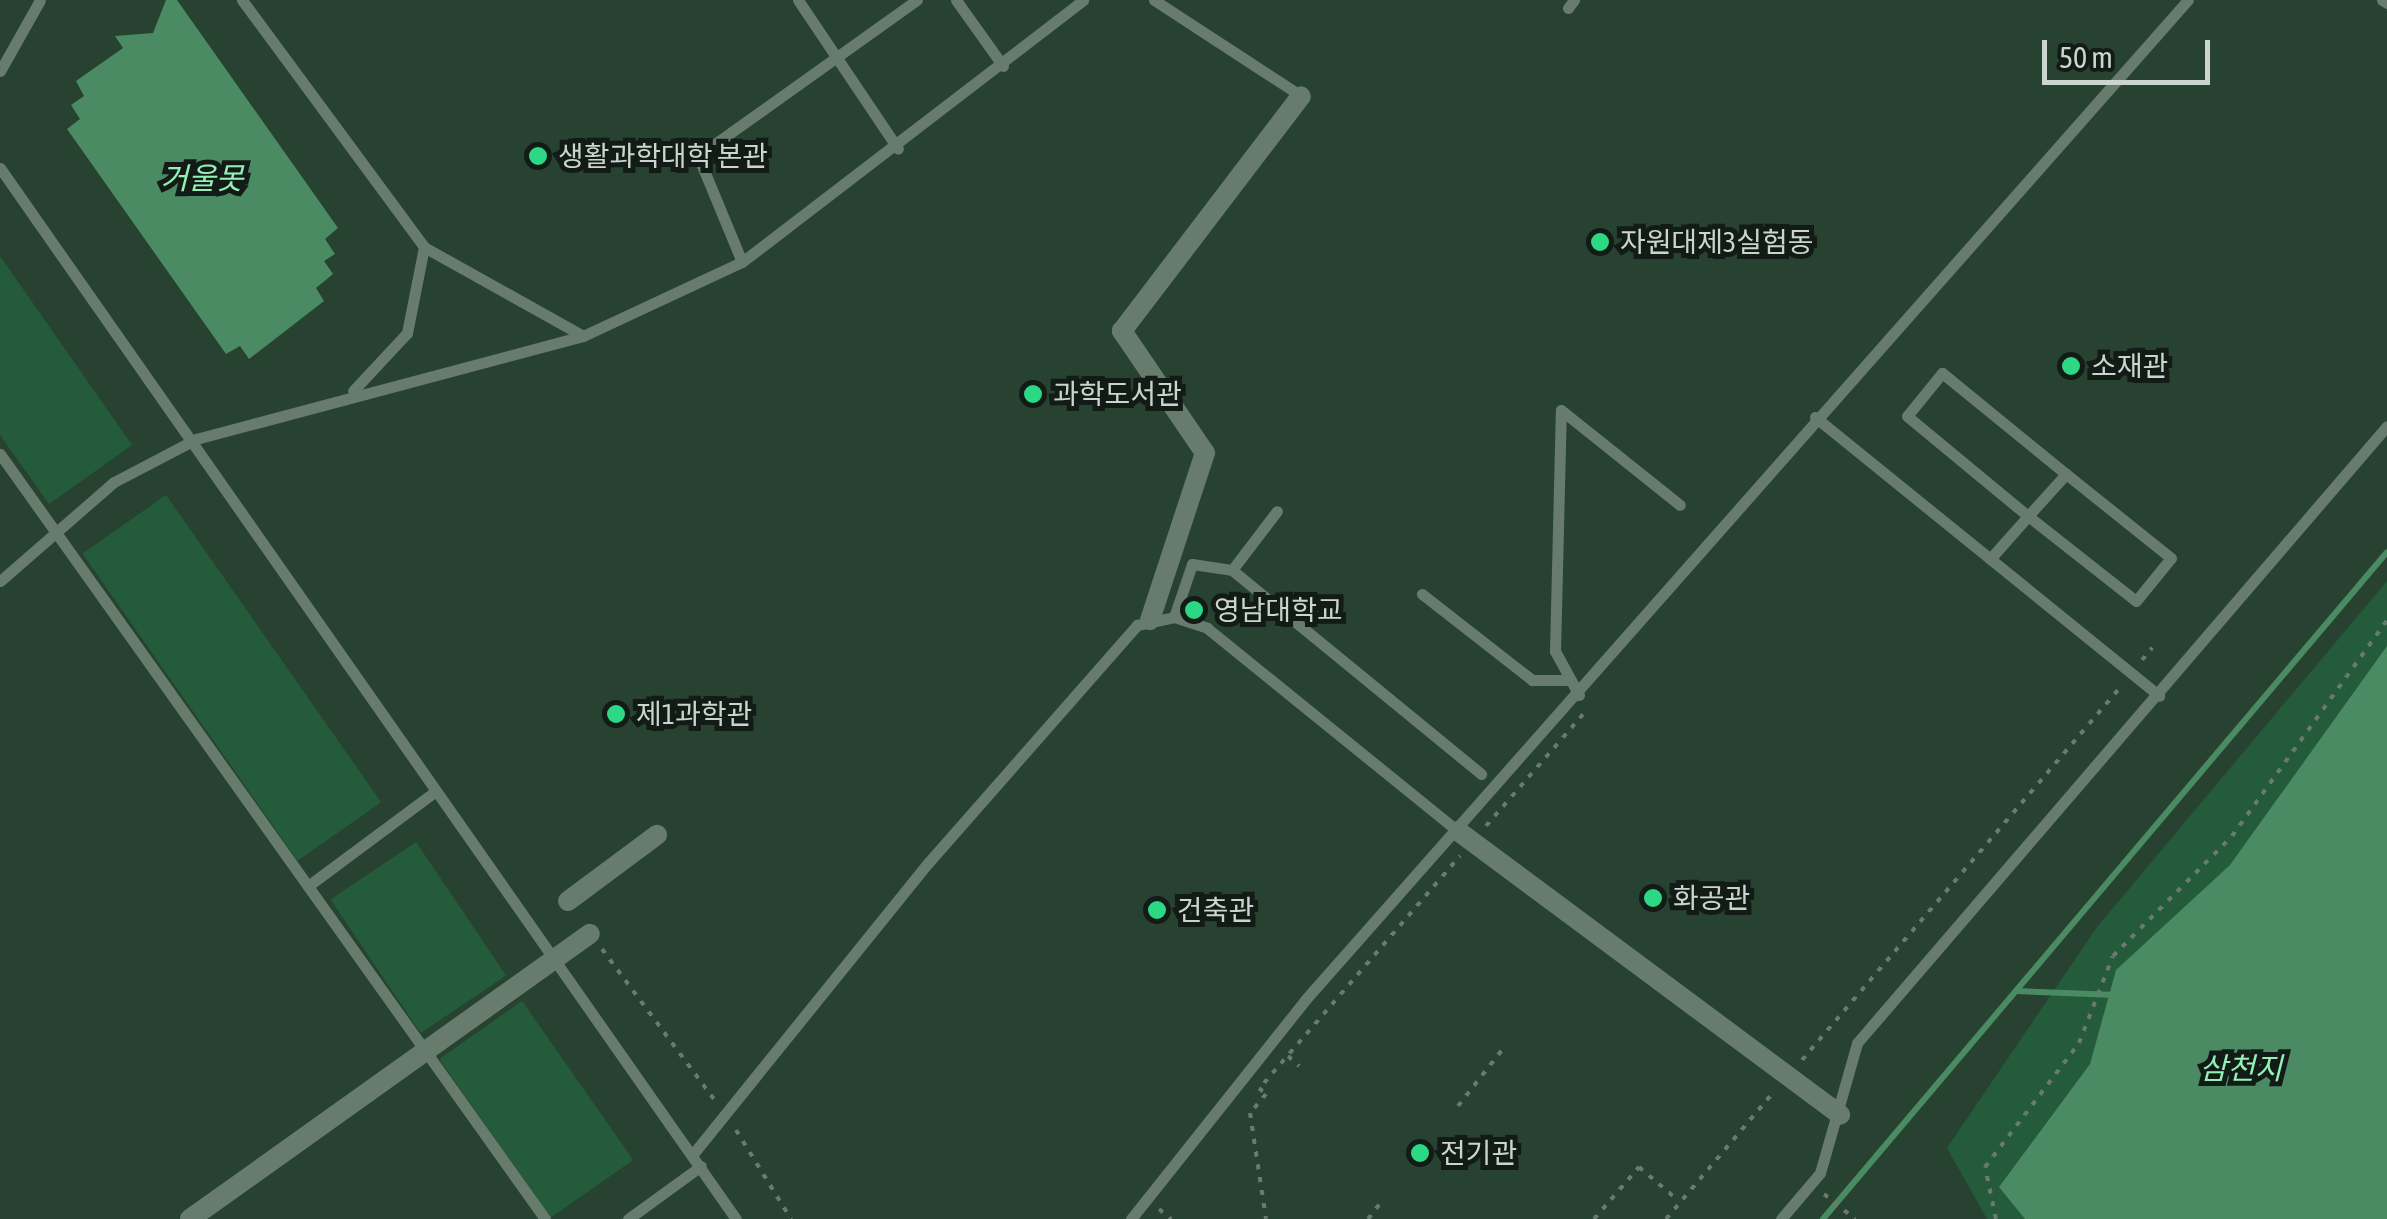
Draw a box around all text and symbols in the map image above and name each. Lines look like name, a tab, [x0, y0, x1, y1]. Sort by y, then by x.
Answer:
scale bar	[2047, 20, 2214, 82]
text: 50 m	[2059, 40, 2113, 74]
place label: 생활과학대학 본관	[558, 139, 768, 173]
marker: 생활과학대학 본관	[527, 145, 549, 167]
water label: 거울못	[161, 160, 243, 196]
place label: 자원대제3실험동	[1620, 225, 1813, 259]
marker: 자원대제3실험동	[1589, 231, 1611, 253]
place label: 소재관	[2091, 349, 2168, 383]
marker: 소재관	[2060, 355, 2082, 377]
place label: 과학도서관	[1053, 377, 1182, 411]
marker: 과학도서관	[1022, 383, 1044, 405]
place label: 영남대학교	[1214, 593, 1343, 627]
marker: 영남대학교	[1183, 599, 1205, 621]
place label: 제1과학관	[636, 697, 752, 731]
marker: 제1과학관	[605, 703, 627, 725]
place label: 화공관	[1673, 881, 1750, 915]
marker: 화공관	[1642, 887, 1664, 909]
place label: 건축관	[1177, 893, 1254, 927]
marker: 건축관	[1146, 899, 1168, 921]
water label: 삼천지	[2200, 1050, 2282, 1086]
place label: 전기관	[1440, 1136, 1517, 1170]
marker: 전기관	[1409, 1142, 1431, 1164]

